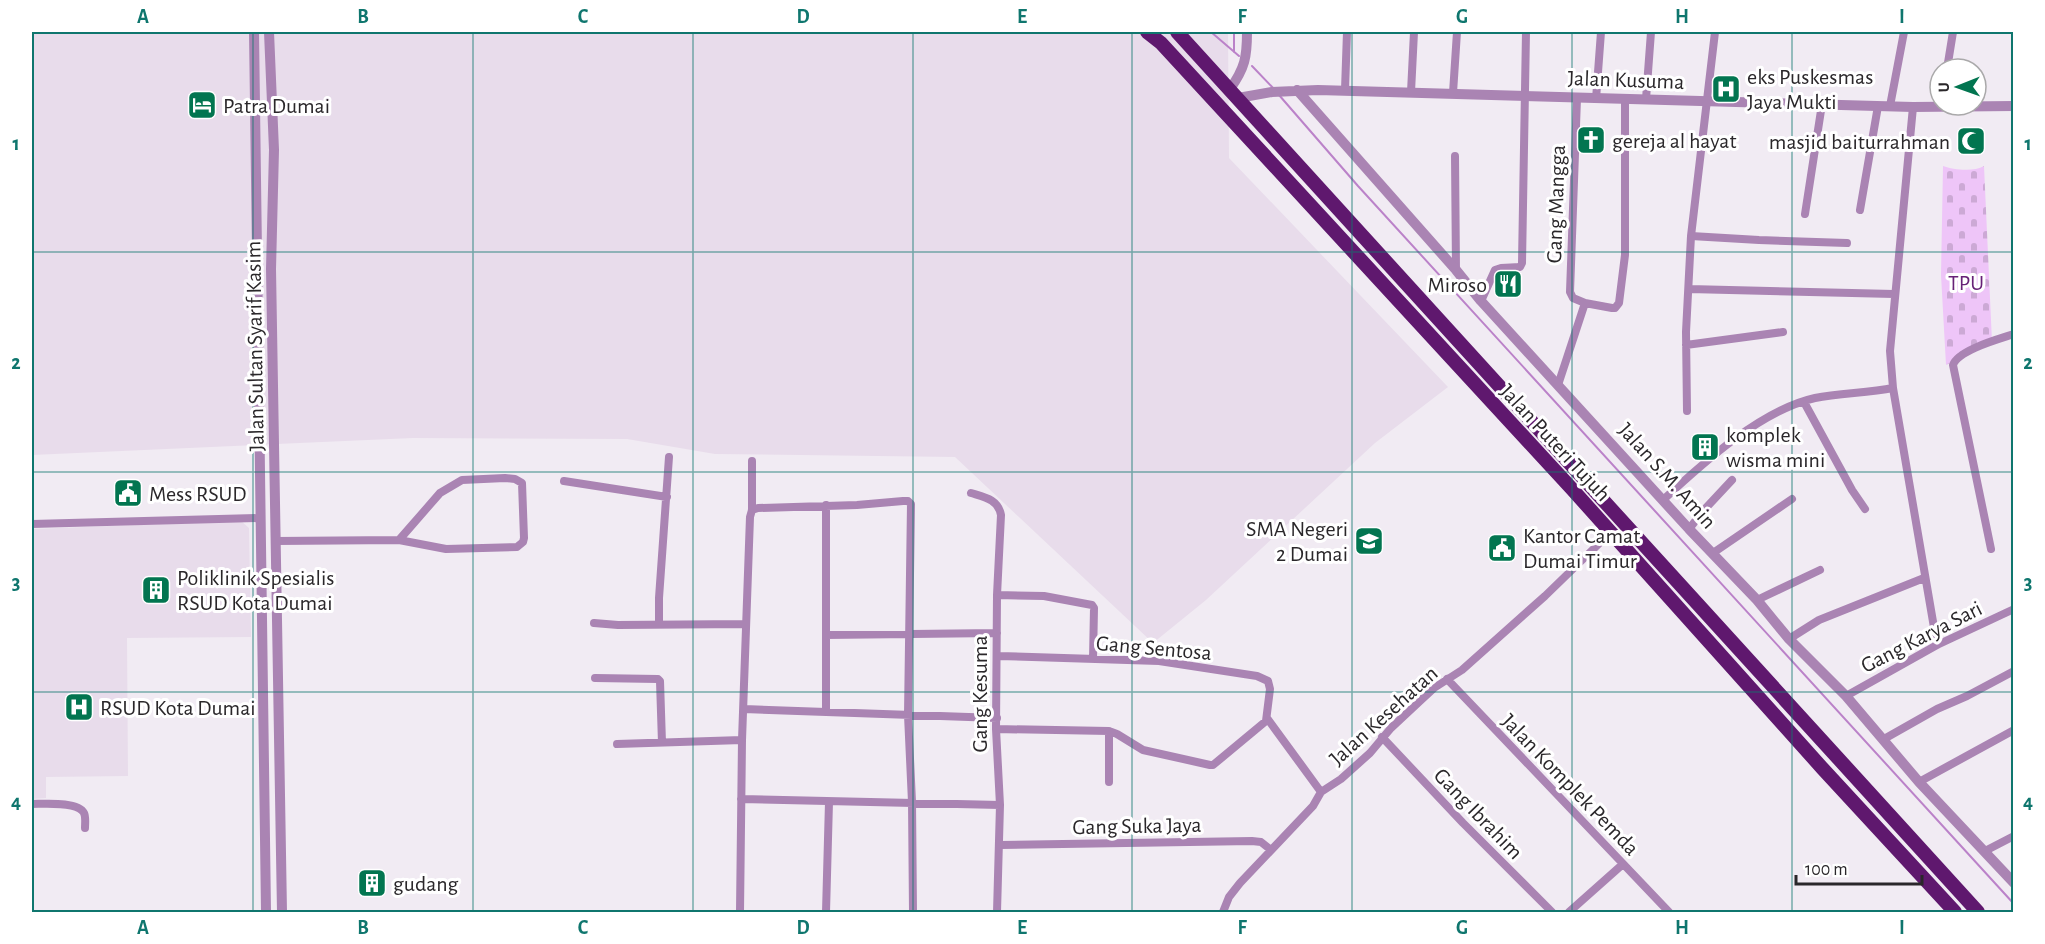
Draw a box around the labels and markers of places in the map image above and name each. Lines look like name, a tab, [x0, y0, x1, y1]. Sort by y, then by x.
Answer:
place label: eks Puskesmas Jaya Mukti	[1747, 66, 1873, 113]
hospital icon: eks Puskesmas Jaya Mukti	[1710, 73, 1742, 105]
hotel icon: Patra Dumai	[186, 89, 218, 121]
place label: Patra Dumai	[223, 95, 330, 117]
church icon: gereja al hayat	[1575, 124, 1607, 156]
mosque icon: masjid baiturrahman	[1955, 125, 1987, 157]
place label: gereja al hayat	[1612, 130, 1736, 152]
place label: masjid baiturrahman	[1769, 131, 1950, 153]
restaurant icon: Miroso	[1492, 268, 1524, 300]
place label: Miroso	[1427, 274, 1487, 296]
place label: komplek wisma mini	[1726, 424, 1825, 471]
building icon: komplek wisma mini	[1689, 431, 1721, 463]
public building icon: Mess RSUD	[112, 477, 144, 509]
place label: Mess RSUD	[149, 483, 247, 505]
place label: SMA Negeri 2 Dumai	[1246, 518, 1348, 565]
school or university icon: SMA Negeri 2 Dumai	[1353, 525, 1385, 557]
place label: Kantor Camat Dumai Timur	[1523, 525, 1640, 572]
public building icon: Kantor Camat Dumai Timur	[1486, 532, 1518, 564]
place label: Poliklinik Spesialis RSUD Kota Dumai	[177, 567, 334, 614]
building icon: Poliklinik Spesialis RSUD Kota Dumai	[140, 574, 172, 606]
hospital icon: RSUD Kota Dumai	[63, 691, 95, 723]
place label: RSUD Kota Dumai	[100, 697, 256, 719]
building icon: gudang	[356, 867, 388, 899]
place label: gudang	[393, 873, 459, 895]

